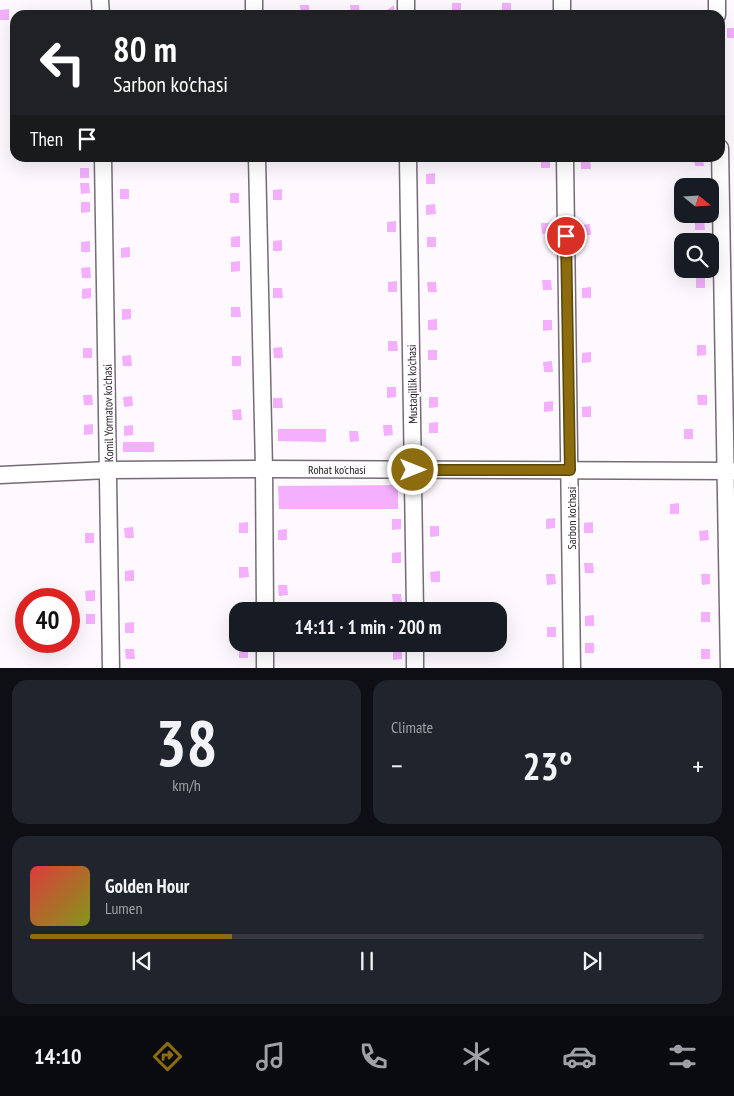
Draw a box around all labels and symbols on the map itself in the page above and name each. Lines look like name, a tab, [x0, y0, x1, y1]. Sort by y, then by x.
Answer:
north arrow	[674, 178, 719, 222]
pin	[545, 215, 587, 257]
street label: Mustaqillik ko'chasi	[404, 344, 420, 424]
street label: Komil Yormatov ko'chasi	[100, 364, 116, 462]
position arrow	[386, 443, 438, 495]
street label: Rohat ko'chasi	[308, 462, 366, 477]
street label: Sarbon ko'chasi	[564, 487, 579, 549]
speed limit sign: 40	[15, 588, 80, 653]

